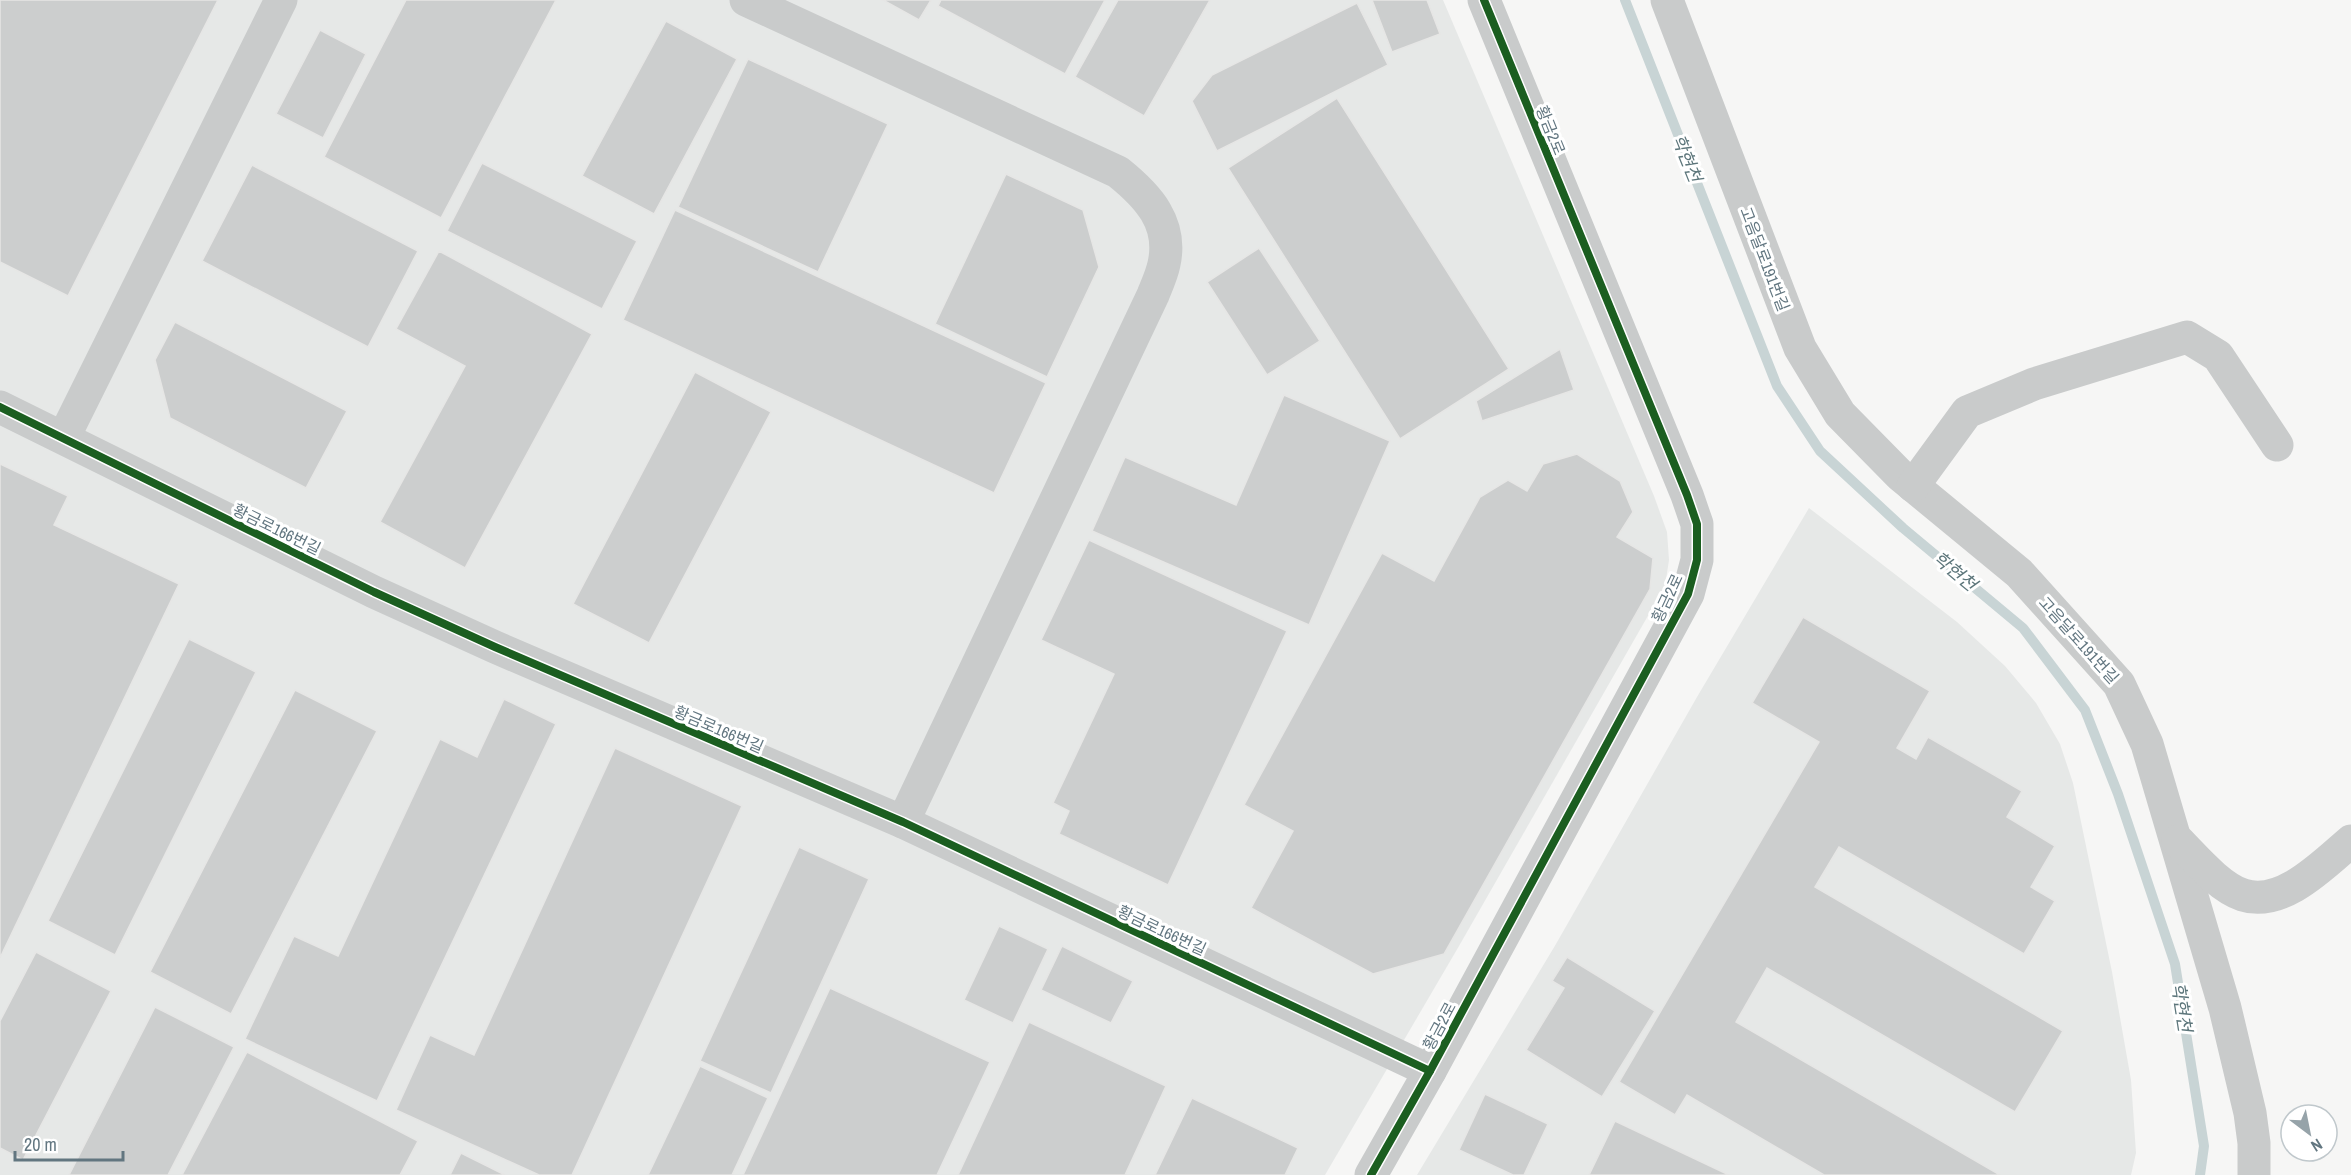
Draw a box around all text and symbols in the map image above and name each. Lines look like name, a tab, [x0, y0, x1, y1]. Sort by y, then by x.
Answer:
street label: 황금2로	[1531, 102, 1571, 158]
water label: 학현천	[1666, 130, 1709, 188]
street label: 고음달로191번길	[1735, 204, 1795, 314]
street label: 황금로166번길	[229, 498, 325, 560]
water label: 학현천	[1928, 545, 1984, 598]
street label: 황금2로	[1646, 570, 1688, 626]
street label: 고음달로191번길	[2034, 592, 2124, 688]
street label: 황금로166번길	[671, 700, 767, 758]
street label: 황금로166번길	[1114, 900, 1210, 960]
water label: 학현천	[2166, 981, 2199, 1036]
street label: 황금2로	[1417, 998, 1461, 1054]
north arrow	[2279, 1103, 2339, 1163]
scale bar	[15, 1124, 123, 1162]
text: 20 m	[24, 1132, 57, 1157]
text: N	[2307, 1134, 2327, 1158]

